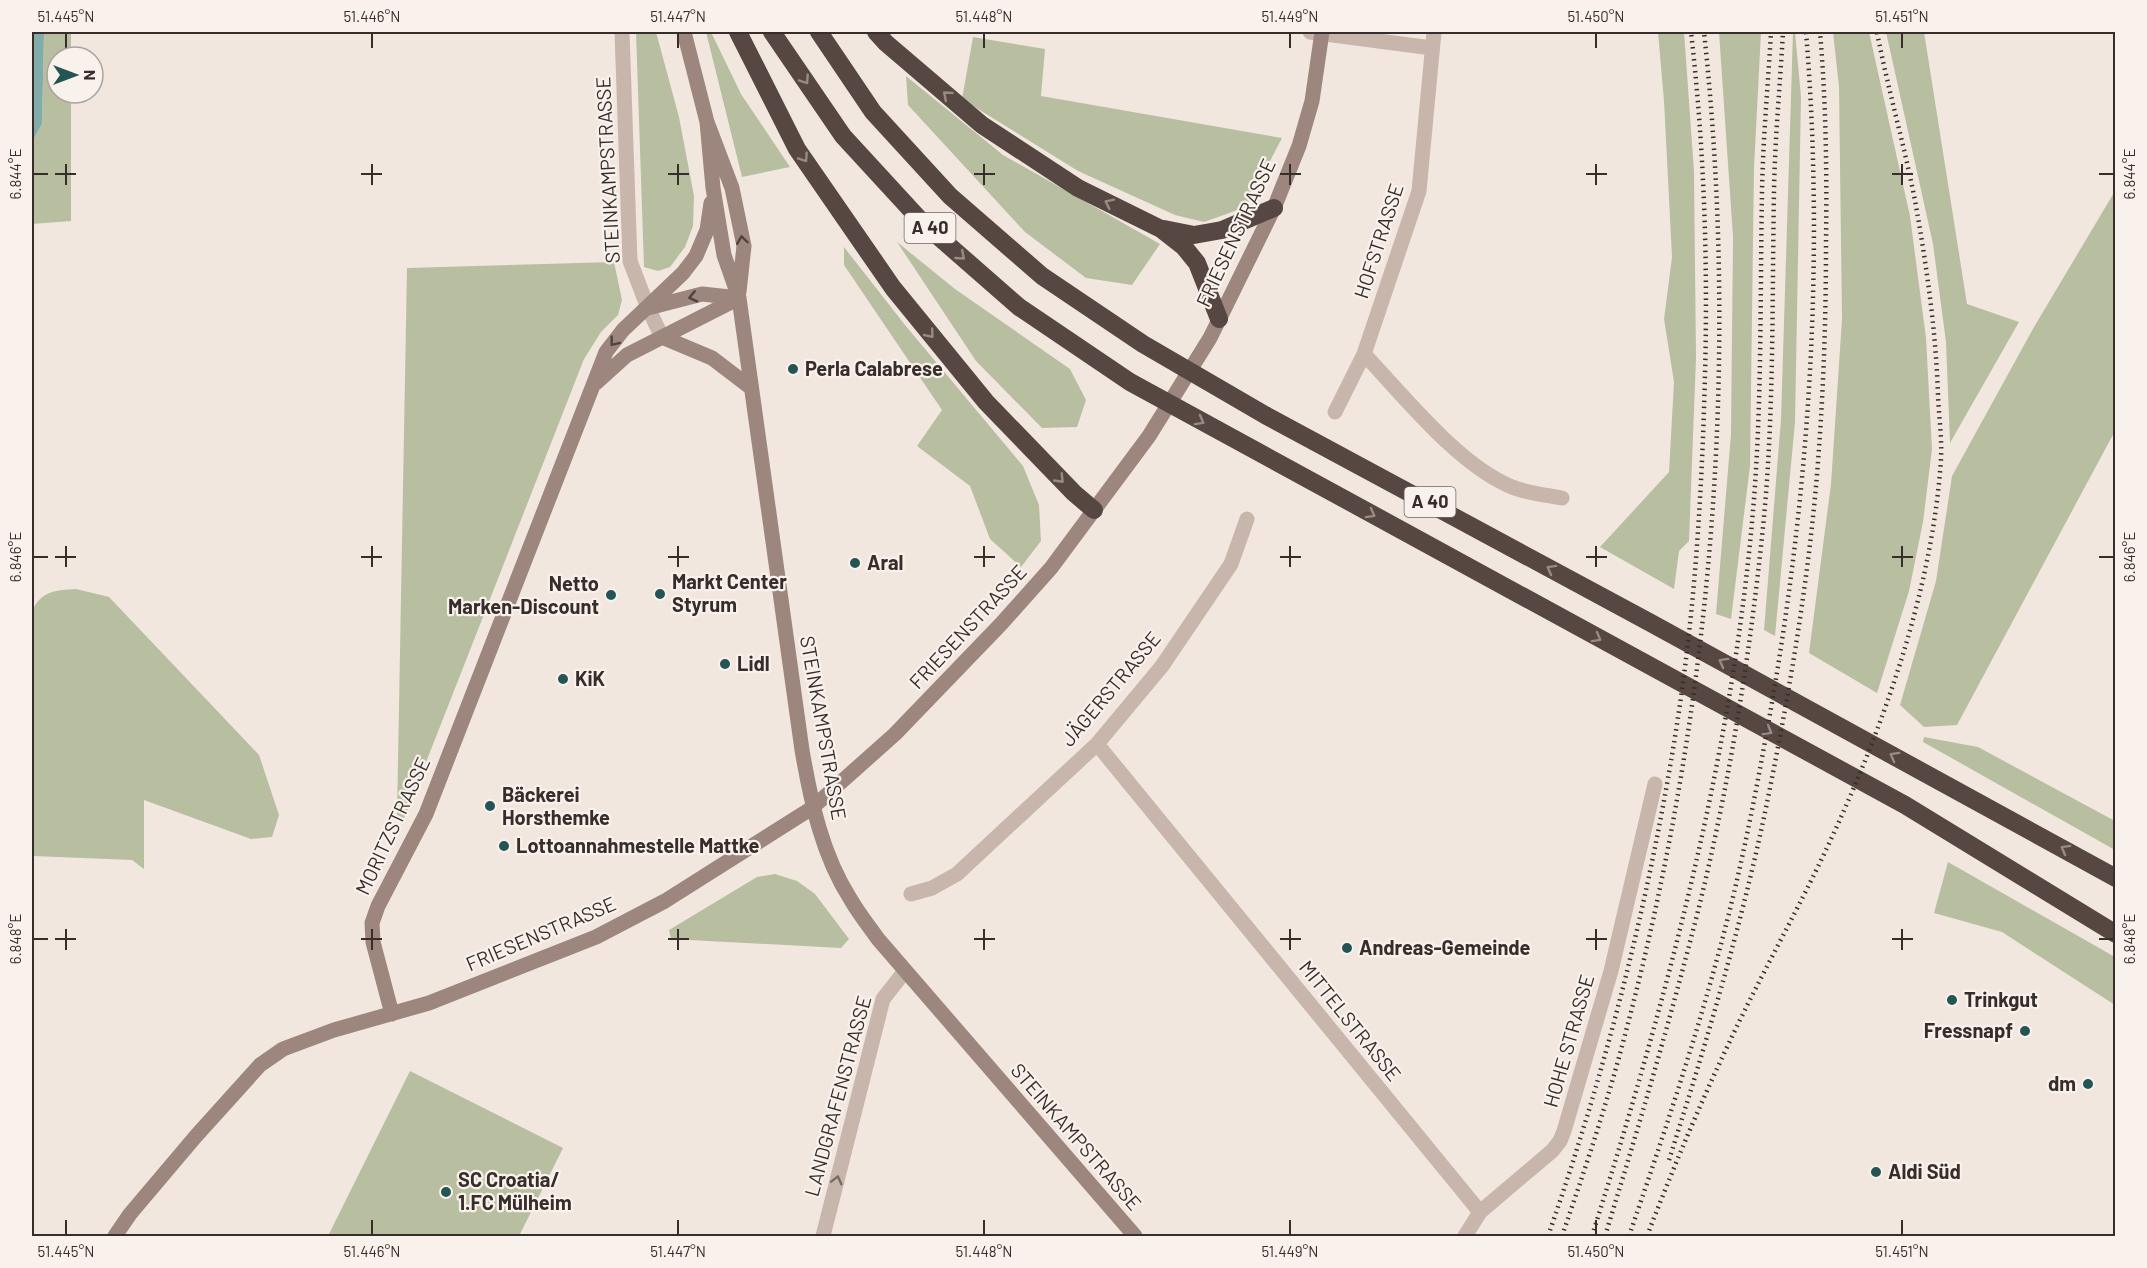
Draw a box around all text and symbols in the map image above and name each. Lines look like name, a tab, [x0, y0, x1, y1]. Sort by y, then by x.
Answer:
text: 51.445°N	[38, 7, 94, 25]
text: 51.446°N	[344, 7, 400, 25]
text: 51.447°N	[650, 7, 706, 25]
text: 51.448°N	[956, 7, 1012, 25]
text: 51.449°N	[1262, 7, 1318, 25]
text: 51.450°N	[1567, 7, 1625, 25]
text: 51.451°N	[1875, 7, 1929, 25]
north arrow	[45, 45, 105, 105]
text: N	[81, 70, 100, 80]
one-way arrow	[798, 73, 809, 84]
street label: STEINKAMPSTRASSE	[590, 76, 624, 264]
one-way arrow	[943, 92, 954, 103]
text: 6.844°E	[6, 148, 24, 200]
text: 6.844°E	[2120, 148, 2138, 200]
one-way arrow	[797, 151, 808, 162]
street label: FRIESENSTRASSE	[1190, 155, 1280, 310]
street label: HOFSTRASSE	[1348, 180, 1408, 301]
one-way arrow	[1104, 199, 1115, 210]
road number: A 40	[904, 213, 956, 243]
one-way arrow	[736, 236, 748, 245]
one-way arrow	[954, 249, 965, 260]
one-way arrow	[688, 289, 698, 302]
one-way arrow	[923, 327, 934, 338]
one-way arrow	[610, 335, 621, 346]
place label: Perla Calabrese	[805, 356, 943, 380]
marker: Perla Calabrese	[786, 362, 800, 376]
one-way arrow	[1193, 414, 1204, 425]
one-way arrow	[1053, 472, 1064, 482]
road number: A 40	[1404, 487, 1456, 517]
one-way arrow	[1365, 507, 1375, 518]
text: 6.846°E	[6, 532, 24, 582]
text: 6.846°E	[2120, 532, 2138, 582]
place label: Aral	[867, 550, 903, 574]
marker: Aral	[848, 556, 862, 570]
street label: FRIESENSTRASSE	[904, 559, 1031, 693]
one-way arrow	[1547, 565, 1558, 576]
place label: Markt Center Styrum	[672, 569, 787, 616]
place label: Netto Marken-Discount	[448, 571, 599, 618]
marker: Markt Center Styrum	[653, 587, 667, 601]
marker: Netto Marken-Discount	[604, 588, 618, 602]
street label: JÄGERSTRASSE	[1055, 626, 1165, 751]
one-way arrow	[1591, 631, 1601, 642]
street label: STEINKAMPSTRASSE	[796, 634, 852, 822]
place label: Lidl	[737, 651, 770, 675]
marker: Lidl	[718, 657, 732, 671]
one-way arrow	[1718, 658, 1729, 669]
place label: KiK	[575, 666, 606, 690]
marker: KiK	[556, 672, 570, 686]
one-way arrow	[1762, 724, 1773, 735]
one-way arrow	[1889, 752, 1900, 763]
street label: MORITZSTRASSE	[350, 753, 434, 898]
place label: Bäckerei Horsthemke	[502, 782, 610, 829]
marker: Bäckerei Horsthemke	[483, 799, 497, 813]
place label: Lottoannahmestelle Mattke	[516, 833, 760, 857]
marker: Lottoannahmestelle Mattke	[497, 839, 511, 853]
one-way arrow	[2061, 845, 2071, 856]
street label: FRIESENSTRASSE	[462, 891, 619, 976]
text: 6.848°E	[6, 914, 24, 964]
text: 6.848°E	[2120, 914, 2138, 964]
place label: Andreas-Gemeinde	[1359, 935, 1531, 959]
marker: Andreas-Gemeinde	[1340, 941, 1354, 955]
street label: MITTELSTRASSE	[1295, 955, 1407, 1086]
street label: HOHE STRASSE	[1538, 971, 1598, 1110]
place label: Trinkgut	[1964, 987, 2038, 1011]
street label: LANDGRAFENSTRASSE	[799, 993, 875, 1199]
marker: Trinkgut	[1945, 993, 1959, 1007]
place label: Fressnapf	[1924, 1018, 2013, 1042]
marker: Fressnapf	[2018, 1024, 2032, 1038]
street label: STEINKAMPSTRASSE	[1006, 1058, 1147, 1215]
place label: dm	[2048, 1071, 2076, 1095]
marker: dm	[2081, 1077, 2095, 1091]
place label: Aldi Süd	[1888, 1159, 1961, 1183]
marker: Aldi Süd	[1869, 1165, 1883, 1179]
place label: SC Croatia/ 1.FC Mülheim	[458, 1167, 572, 1214]
one-way arrow	[830, 1175, 843, 1185]
marker: SC Croatia/ 1.FC Mülheim	[439, 1185, 453, 1199]
text: 51.445°N	[38, 1242, 94, 1260]
text: 51.446°N	[344, 1242, 400, 1260]
text: 51.447°N	[650, 1242, 706, 1260]
text: 51.448°N	[956, 1242, 1012, 1260]
text: 51.449°N	[1262, 1242, 1318, 1260]
text: 51.450°N	[1567, 1242, 1625, 1260]
text: 51.451°N	[1875, 1242, 1929, 1260]

